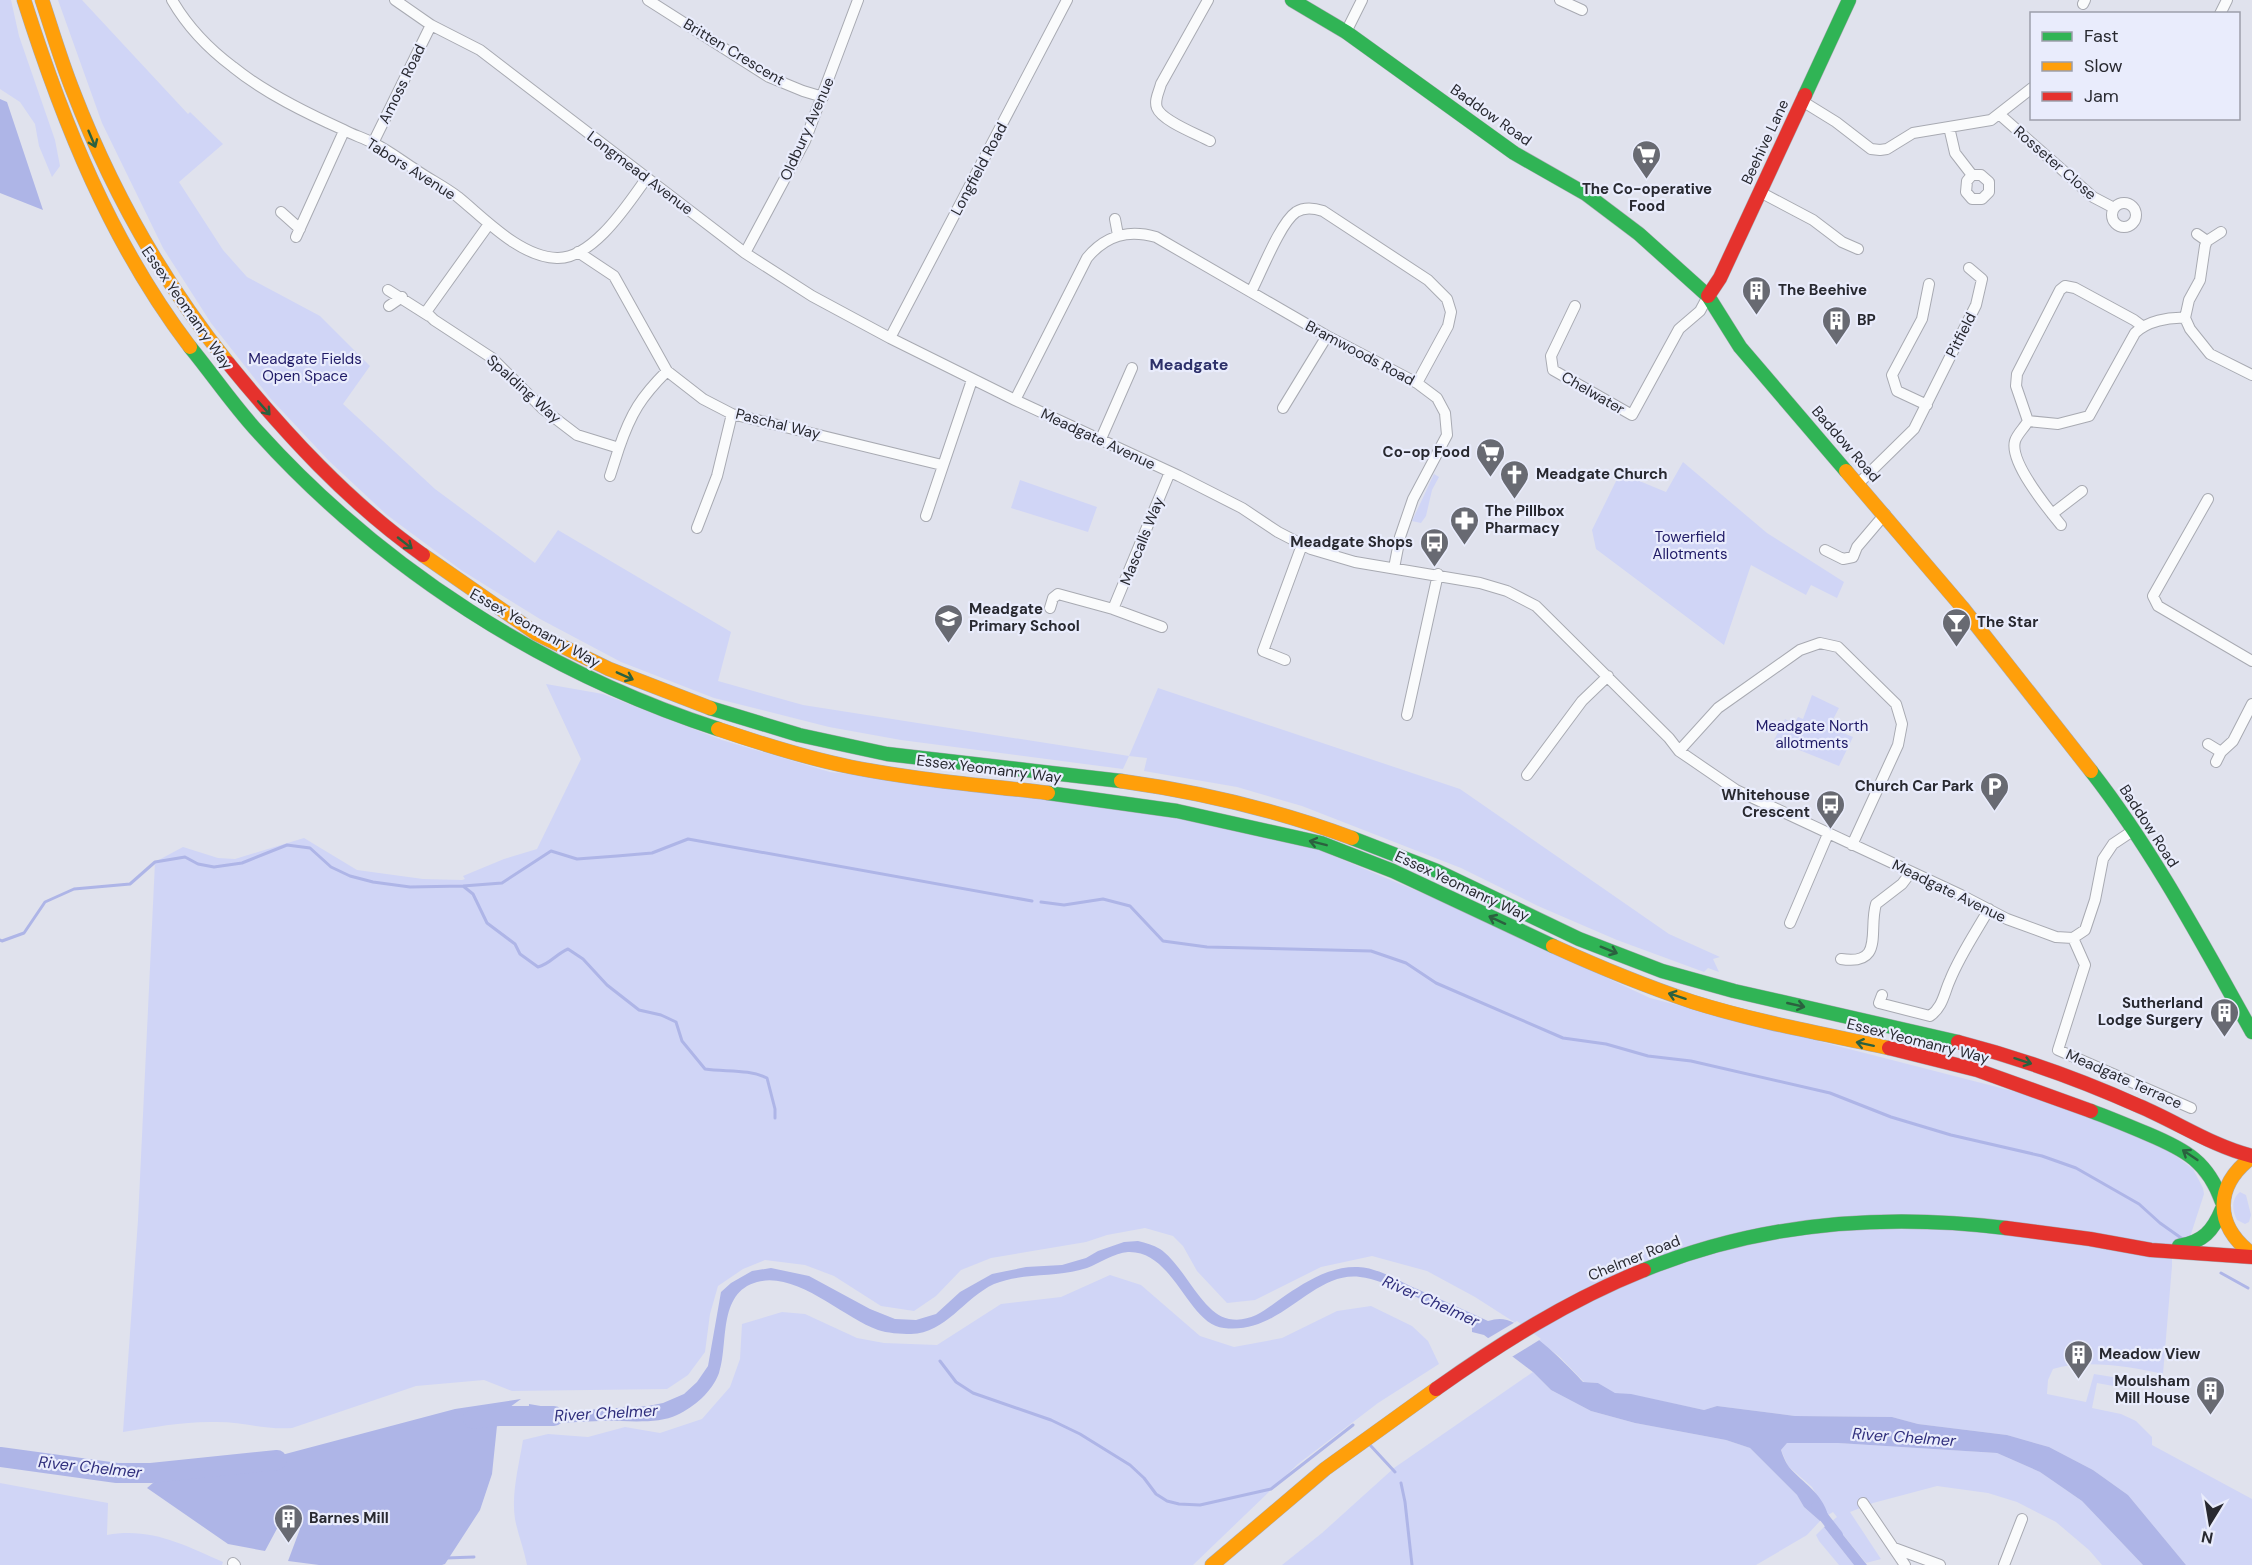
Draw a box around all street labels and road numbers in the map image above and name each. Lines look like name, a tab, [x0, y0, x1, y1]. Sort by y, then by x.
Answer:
street label: Britten Crescent	[680, 14, 788, 90]
street label: Amoss Road	[374, 41, 430, 127]
street label: Oldbury Avenue	[775, 74, 839, 184]
street label: Baddow Road	[1446, 80, 1536, 150]
street label: Beehive Lane	[1737, 96, 1793, 188]
street label: Longfield Road	[946, 119, 1012, 219]
street label: Rosseter Close	[2009, 122, 2101, 204]
street label: Longmead Avenue	[583, 127, 697, 219]
street label: Tabors Avenue	[363, 134, 459, 204]
street label: Essex Yeomanry Way	[137, 242, 237, 374]
street label: Pitfield	[1941, 309, 1981, 361]
street label: Bramwoods Road	[1302, 316, 1418, 390]
street label: Spalding Way	[483, 350, 566, 428]
street label: Chelwater	[1558, 367, 1629, 419]
street label: Baddow Road	[1807, 402, 1885, 486]
street label: Paschal Way	[733, 404, 823, 444]
street label: Meadgate Avenue	[1038, 404, 1158, 474]
street label: Mascalls Way	[1115, 493, 1169, 588]
street label: Essex Yeomanry Way	[466, 584, 604, 672]
street label: Essex Yeomanry Way	[915, 750, 1063, 788]
street label: Baddow Road	[2115, 781, 2183, 871]
street label: Essex Yeomanry Way	[1392, 846, 1533, 926]
street label: Meadgate Avenue	[1889, 855, 2009, 927]
street label: Essex Yeomanry Way	[1845, 1014, 1992, 1069]
street label: Meadgate Terrace	[2063, 1044, 2185, 1114]
street label: Chelmer Road	[1585, 1230, 1683, 1286]

